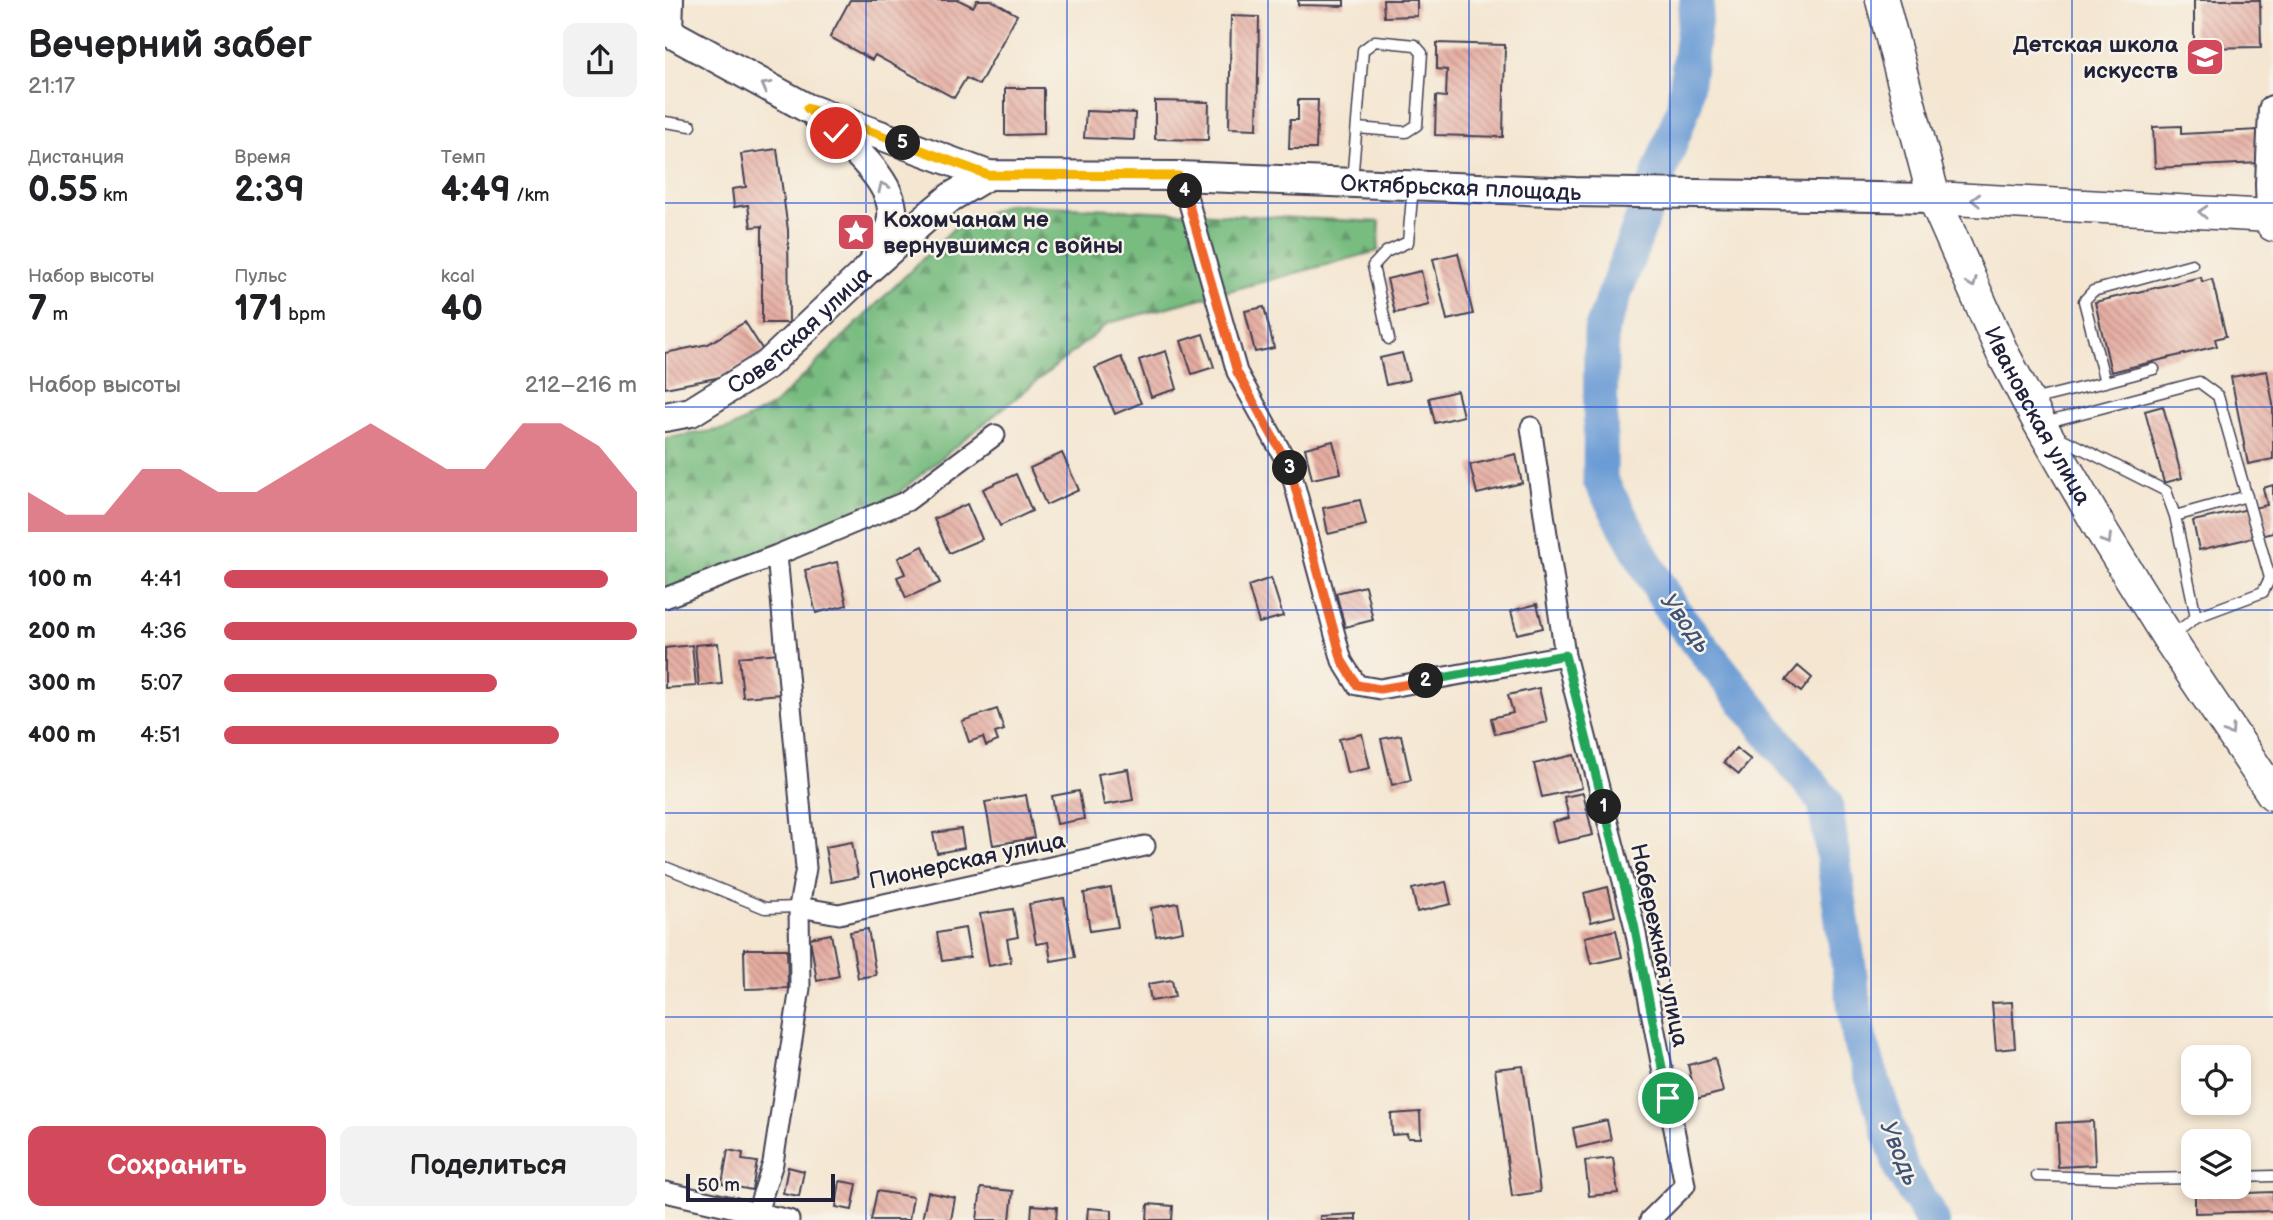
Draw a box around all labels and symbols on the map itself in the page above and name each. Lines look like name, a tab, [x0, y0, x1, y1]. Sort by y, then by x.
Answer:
place label: Детская школа искусств	[2013, 31, 2179, 85]
school or university icon: Детская школа искусств	[2184, 36, 2226, 78]
one-way arrow	[761, 80, 774, 94]
pin	[806, 103, 866, 163]
pin: 5	[885, 125, 921, 160]
street label: Октябрьская площадь	[1340, 170, 1582, 207]
pin: 4	[1168, 174, 1203, 208]
one-way arrow	[877, 182, 891, 194]
one-way arrow	[1970, 193, 1981, 208]
one-way arrow	[2197, 205, 2208, 220]
place label: Кохомчанам не вернувшимся с войны	[883, 206, 1123, 260]
place icon: Кохомчанам не вернувшимся с войны	[835, 211, 877, 253]
street label: Советская улица	[723, 260, 878, 401]
one-way arrow	[1964, 276, 1978, 288]
street label: Ивановская улица	[1978, 322, 2097, 511]
pin: 3	[1273, 450, 1307, 486]
one-way arrow	[2099, 532, 2112, 545]
water label: Уводь	[1654, 588, 1717, 659]
pin: 2	[1409, 664, 1443, 698]
one-way arrow	[2222, 723, 2235, 736]
pin: 1	[1587, 790, 1621, 824]
street label: Пионерская улица	[866, 826, 1068, 895]
street label: Набережная улица	[1624, 841, 1694, 1050]
pin	[1638, 1068, 1698, 1128]
water label: Уводь	[1873, 1117, 1926, 1190]
scale bar	[686, 1171, 835, 1203]

